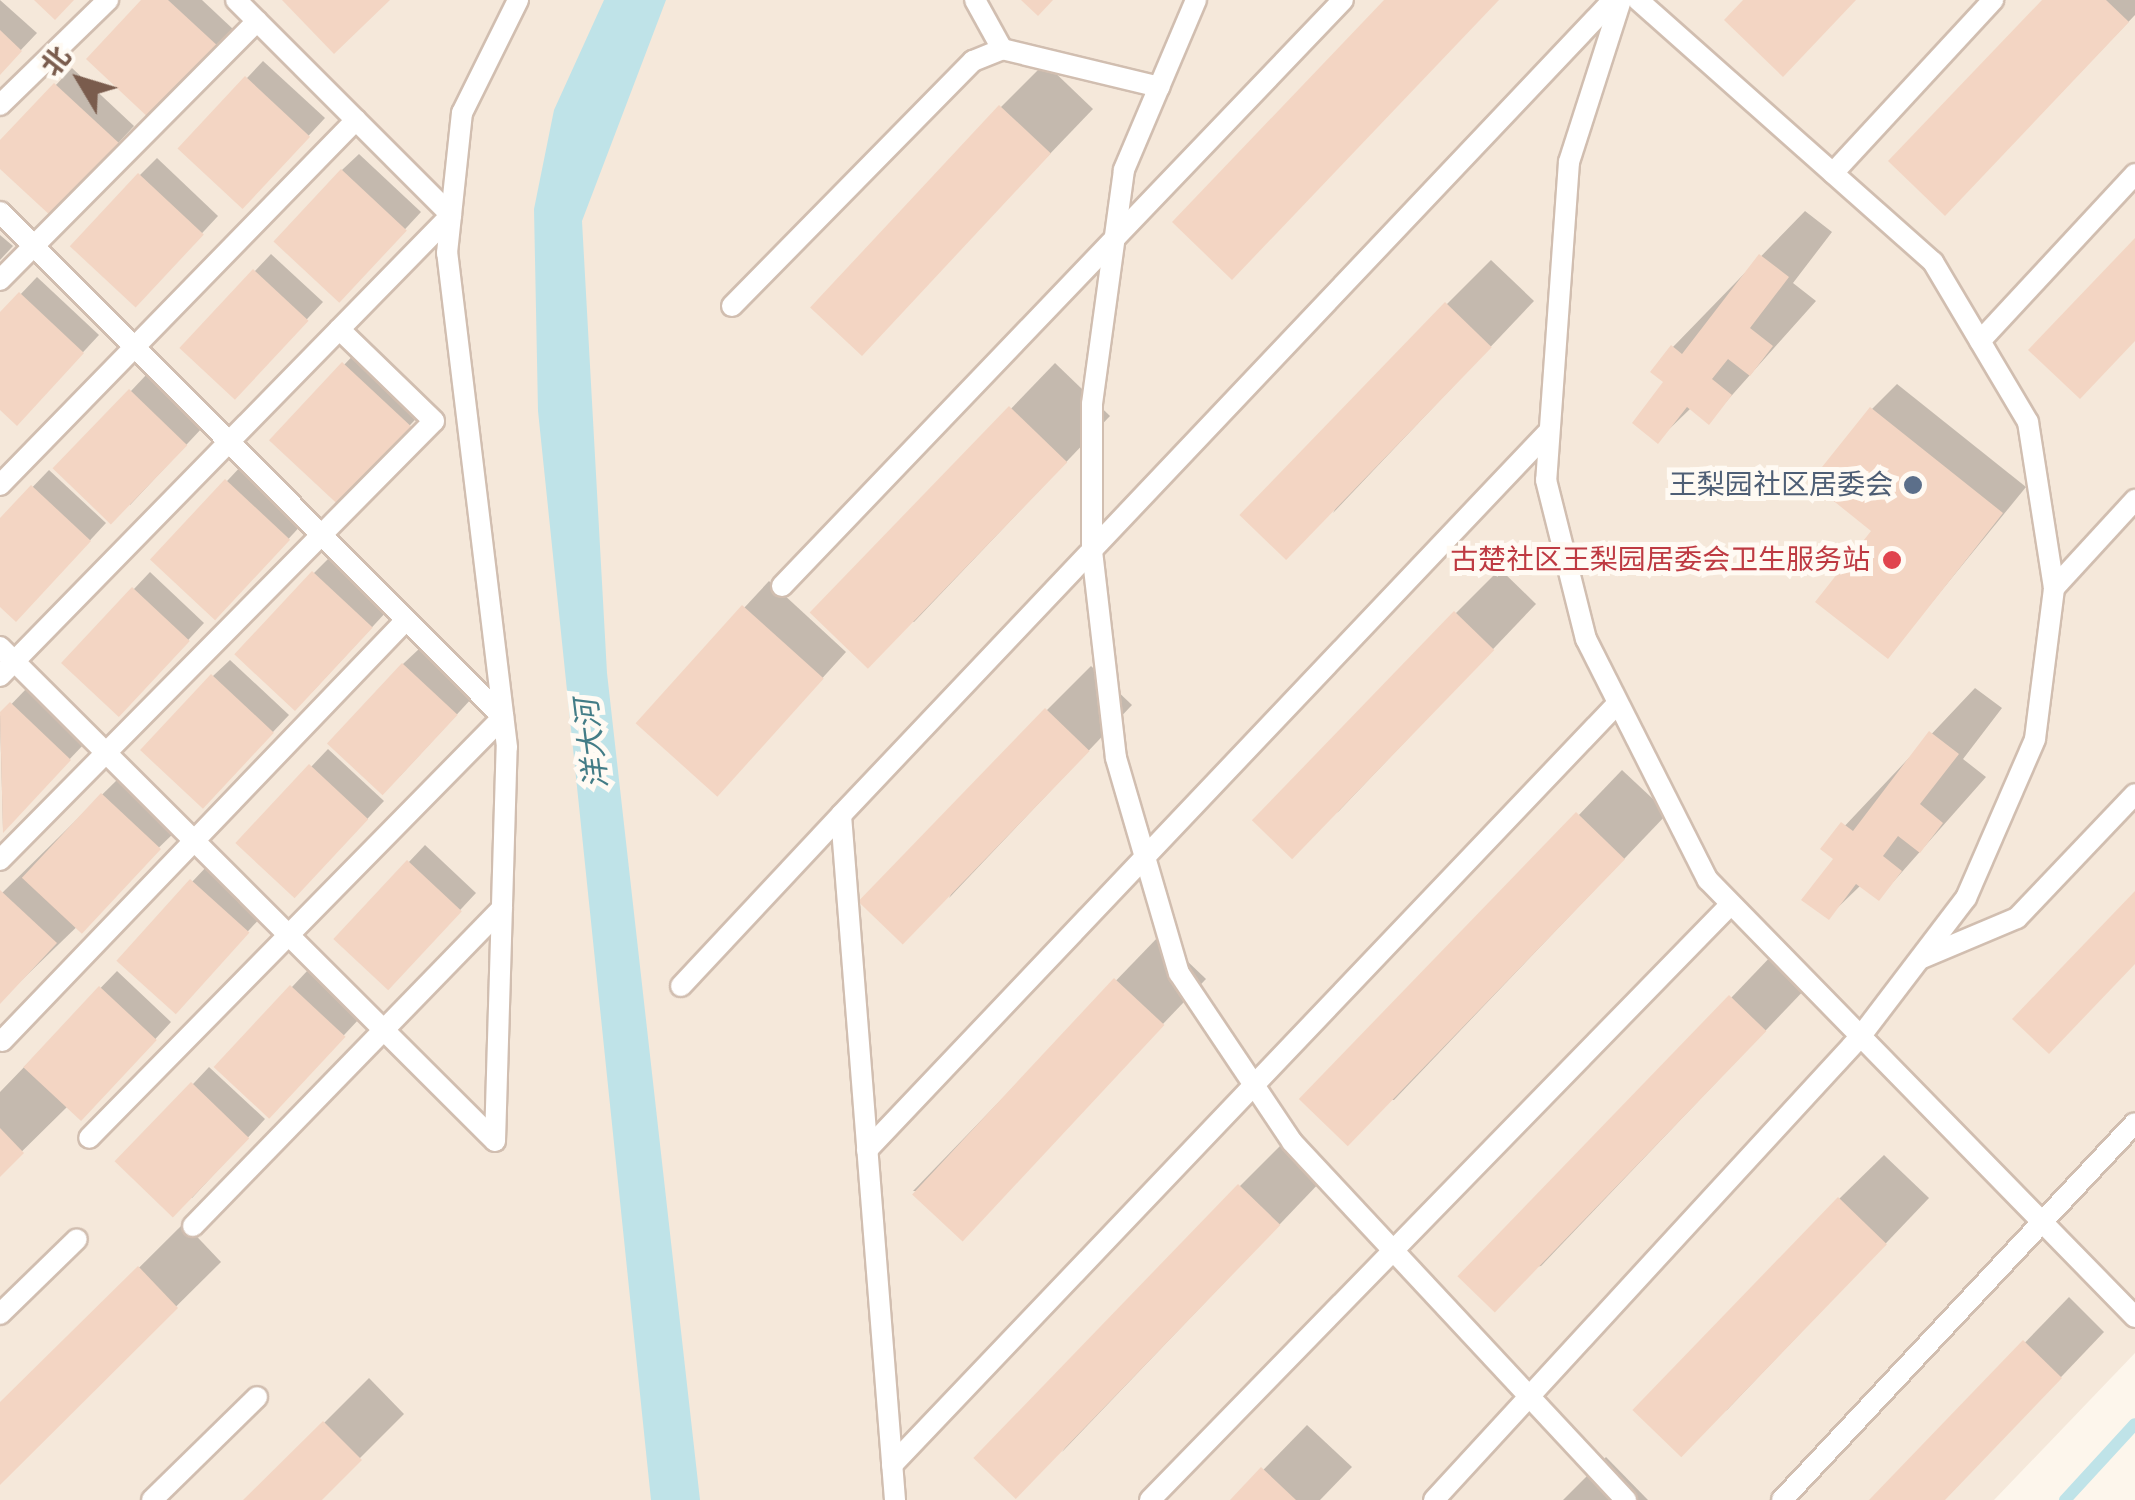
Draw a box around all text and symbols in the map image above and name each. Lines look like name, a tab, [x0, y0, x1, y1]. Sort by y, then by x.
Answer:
north arrow	[30, 30, 130, 130]
text: 北	[33, 39, 80, 84]
place label: 王梨园社区居委会	[1669, 468, 1893, 502]
marker: 王梨园社区居委会	[1902, 474, 1924, 496]
place label: 古楚社区王梨园居委会卫生服务站	[1450, 543, 1870, 577]
marker: 古楚社区王梨园居委会卫生服务站	[1879, 547, 1905, 573]
water label: 洋大河	[570, 697, 616, 791]

